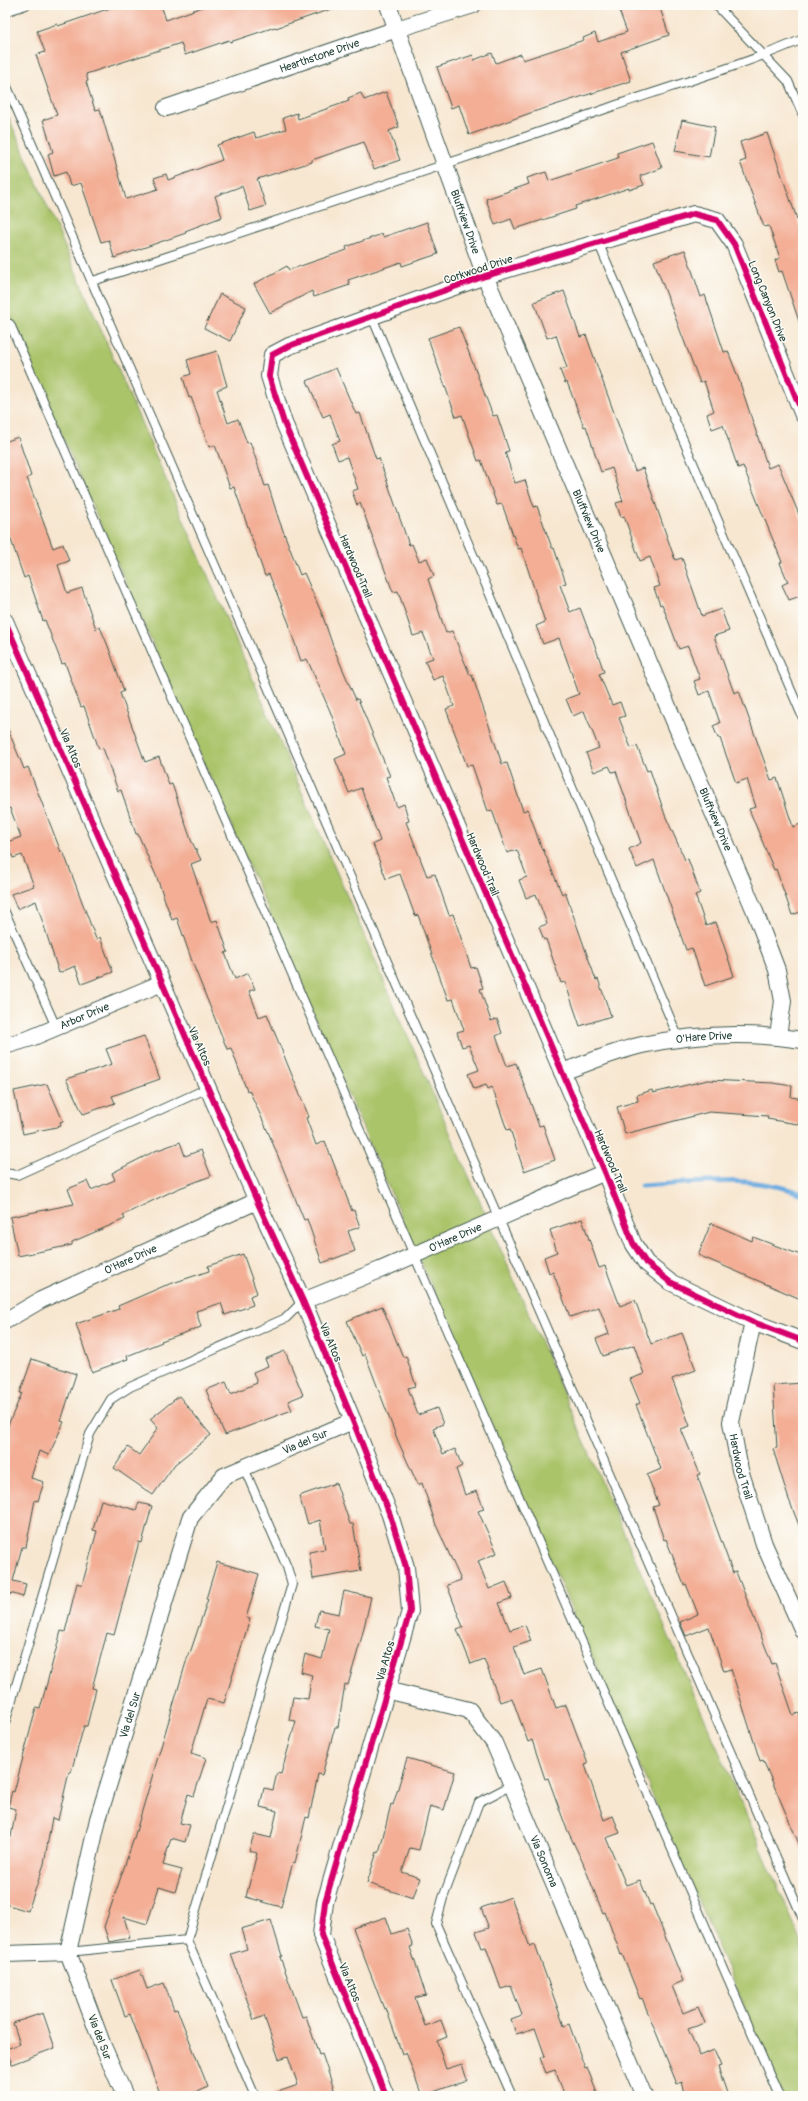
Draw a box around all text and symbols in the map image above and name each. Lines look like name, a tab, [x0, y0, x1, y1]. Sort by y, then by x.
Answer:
street label: Hearthstone Drive	[278, 36, 362, 76]
street label: Bluffview Drive	[448, 188, 483, 256]
street label: Corkwood Drive	[442, 252, 515, 287]
street label: Long Canyon Drive	[745, 259, 790, 344]
street label: Bluffview Drive	[569, 488, 608, 555]
street label: Hardwood Trail	[336, 533, 375, 600]
street label: Via Altos	[57, 727, 85, 770]
street label: Bluffview Drive	[696, 786, 735, 853]
street label: Hardwood Trail	[463, 831, 502, 898]
street label: Arbor Drive	[58, 1000, 112, 1032]
street label: Via Altos	[185, 1025, 214, 1068]
street label: O'Hare Drive	[675, 1029, 733, 1046]
street label: Hardwood Trail	[591, 1128, 630, 1195]
street label: O'Hare Drive	[427, 1220, 484, 1255]
street label: O'Hare Drive	[102, 1242, 159, 1277]
street label: Via Altos	[317, 1321, 345, 1364]
street label: Via del Sur	[280, 1427, 330, 1457]
street label: Hardwood Trail	[726, 1432, 755, 1501]
street label: Via Altos	[374, 1640, 397, 1683]
street label: Via del Sur	[117, 1690, 143, 1740]
street label: Via Sonoma	[527, 1833, 560, 1889]
street label: Via Altos	[336, 1961, 363, 2004]
street label: Via del Sur	[85, 2013, 114, 2062]

